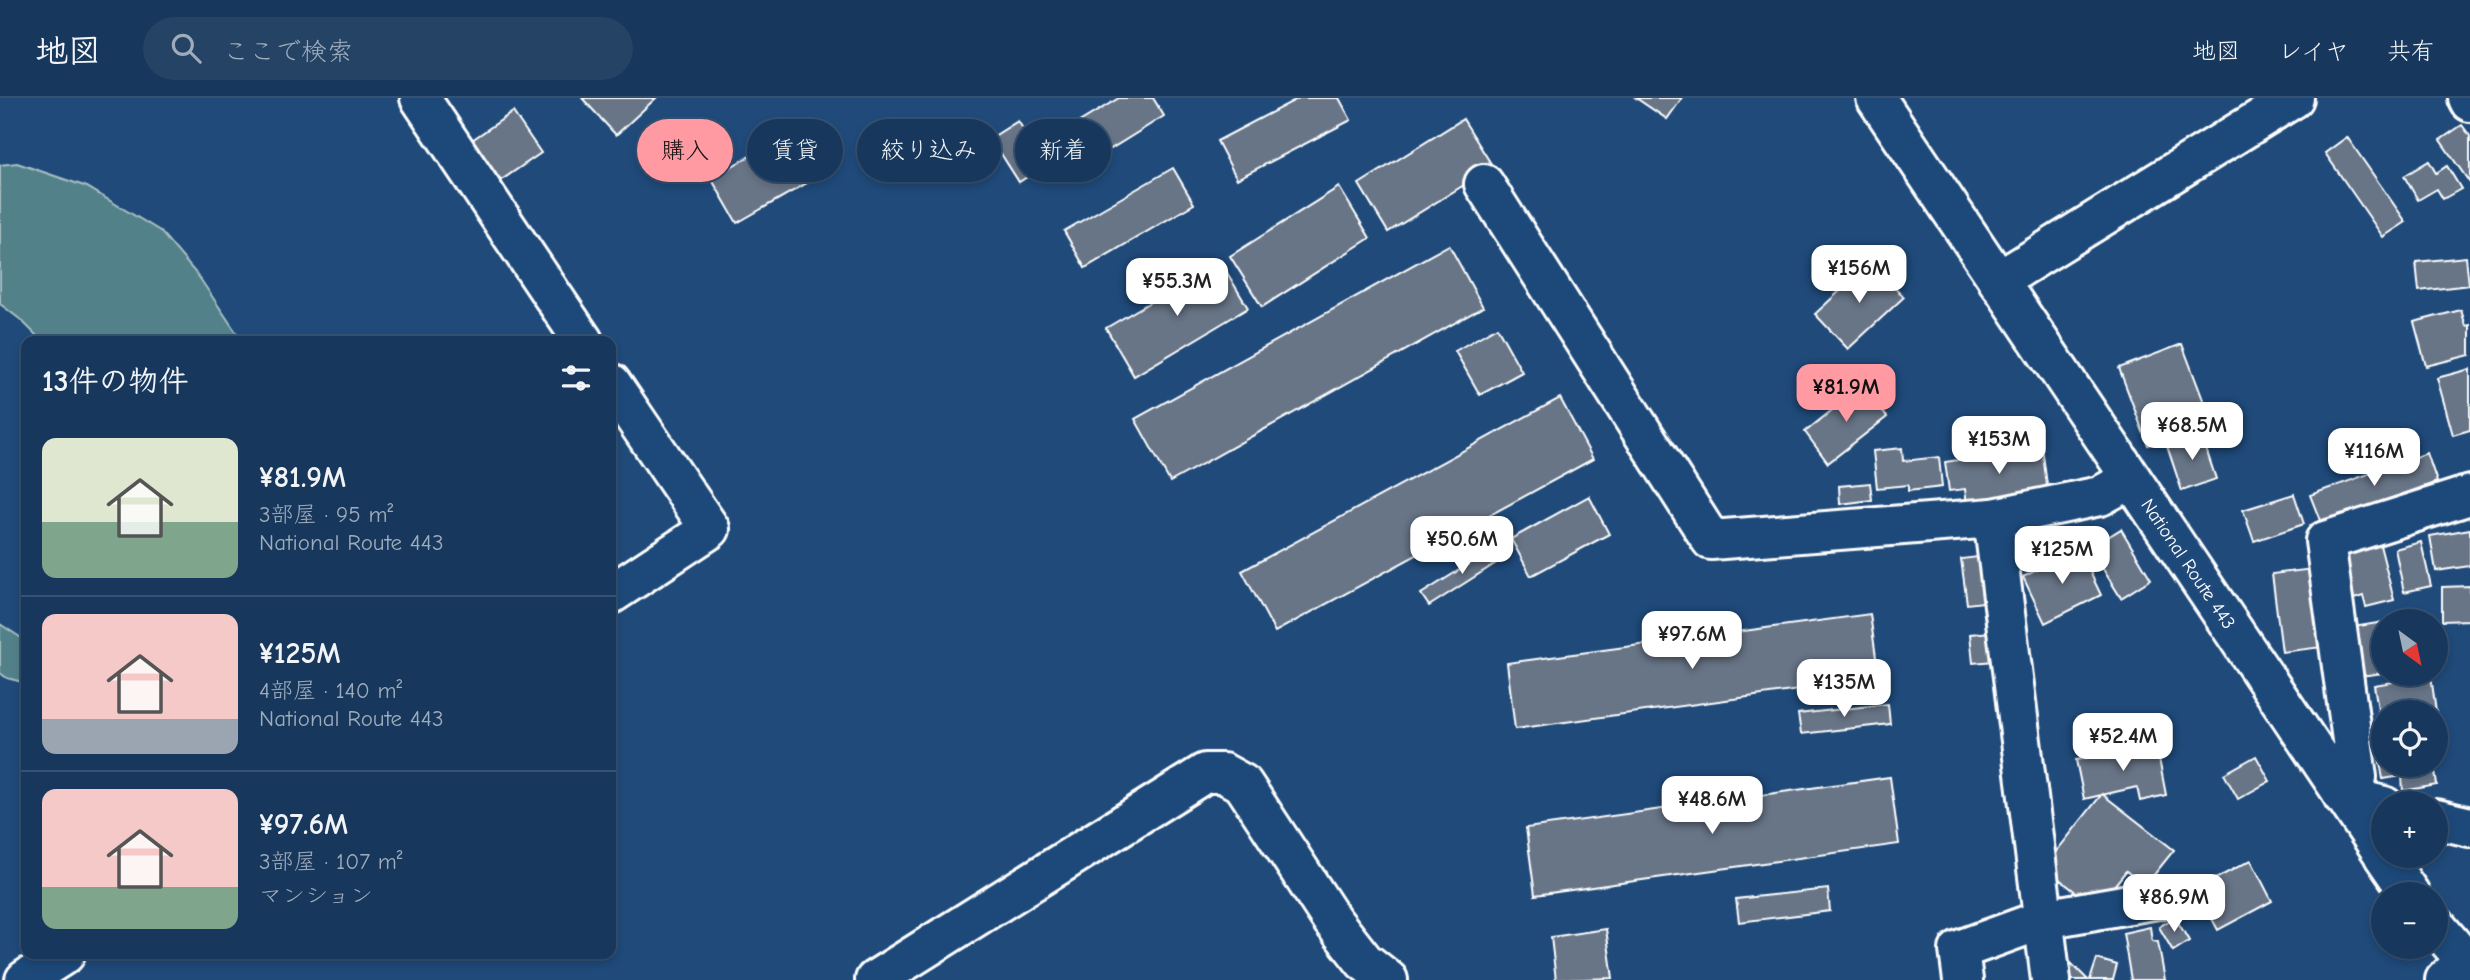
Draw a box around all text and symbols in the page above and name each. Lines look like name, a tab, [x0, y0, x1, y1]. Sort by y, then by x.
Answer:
search box	[143, 17, 633, 80]
icon: search	[167, 29, 205, 67]
text: 地図	[35, 32, 101, 70]
text: ここで検索	[223, 37, 353, 67]
text: 地図	[2192, 37, 2240, 65]
text: レイヤ	[2278, 37, 2349, 65]
text: 共有	[2387, 37, 2435, 65]
chip: 購入	[637, 119, 733, 182]
chip: 賃貸	[747, 119, 843, 182]
chip: 絞り込み	[857, 119, 1001, 182]
chip: 新着	[1015, 119, 1111, 182]
pin: ¥156M	[1810, 246, 1908, 305]
text: ¥156M	[1827, 254, 1891, 281]
pin: ¥55.3M	[1120, 258, 1234, 318]
text: ¥55.3M	[1142, 267, 1212, 294]
icon: filters	[557, 359, 595, 397]
text: 13件の物件	[42, 364, 189, 399]
pin: ¥81.9M	[1789, 364, 1903, 424]
text: ¥81.9M	[1813, 373, 1879, 400]
pin: ¥68.5M	[2135, 402, 2249, 462]
text: ¥68.5M	[2157, 411, 2227, 438]
pin: ¥153M	[1950, 416, 2048, 476]
text: ¥153M	[1968, 425, 2030, 452]
pin: ¥116M	[2325, 428, 2423, 488]
text: ¥116M	[2344, 437, 2404, 464]
text: ¥81.9M	[259, 460, 346, 495]
icon: home	[98, 466, 182, 550]
street label: National Route 443	[2136, 495, 2240, 633]
text: 3部屋 · 95 m²	[259, 501, 393, 528]
pin: ¥50.6M	[1405, 517, 1519, 576]
text: ¥50.6M	[1426, 525, 1498, 552]
pin: ¥125M	[2013, 526, 2111, 586]
text: National Route 443	[259, 529, 444, 556]
text: ¥125M	[2031, 535, 2093, 562]
north arrow	[2371, 609, 2448, 686]
map controls	[2371, 609, 2448, 959]
pin: ¥97.6M	[1635, 612, 1749, 671]
text: ¥97.6M	[1658, 620, 1726, 647]
text: ¥125M	[259, 636, 341, 671]
icon: home	[98, 642, 182, 726]
pin: ¥135M	[1795, 660, 1893, 719]
text: ¥135M	[1813, 668, 1875, 695]
text: 4部屋 · 140 m²	[259, 677, 402, 704]
button: locate	[2371, 700, 2448, 777]
text: National Route 443	[259, 705, 444, 732]
pin: ¥52.4M	[2066, 714, 2180, 773]
text: ¥52.4M	[2089, 722, 2157, 749]
pin: ¥48.6M	[1655, 776, 1769, 836]
text: ¥48.6M	[1678, 785, 1746, 812]
button: +	[2371, 791, 2448, 868]
text: ¥97.6M	[259, 807, 348, 842]
icon: home	[98, 817, 182, 901]
text: 3部屋 · 107 m²	[259, 848, 402, 875]
pin: ¥86.9M	[2117, 874, 2231, 934]
text: マンション	[259, 882, 373, 909]
button: −	[2371, 882, 2448, 959]
text: ¥86.9M	[2139, 883, 2209, 910]

